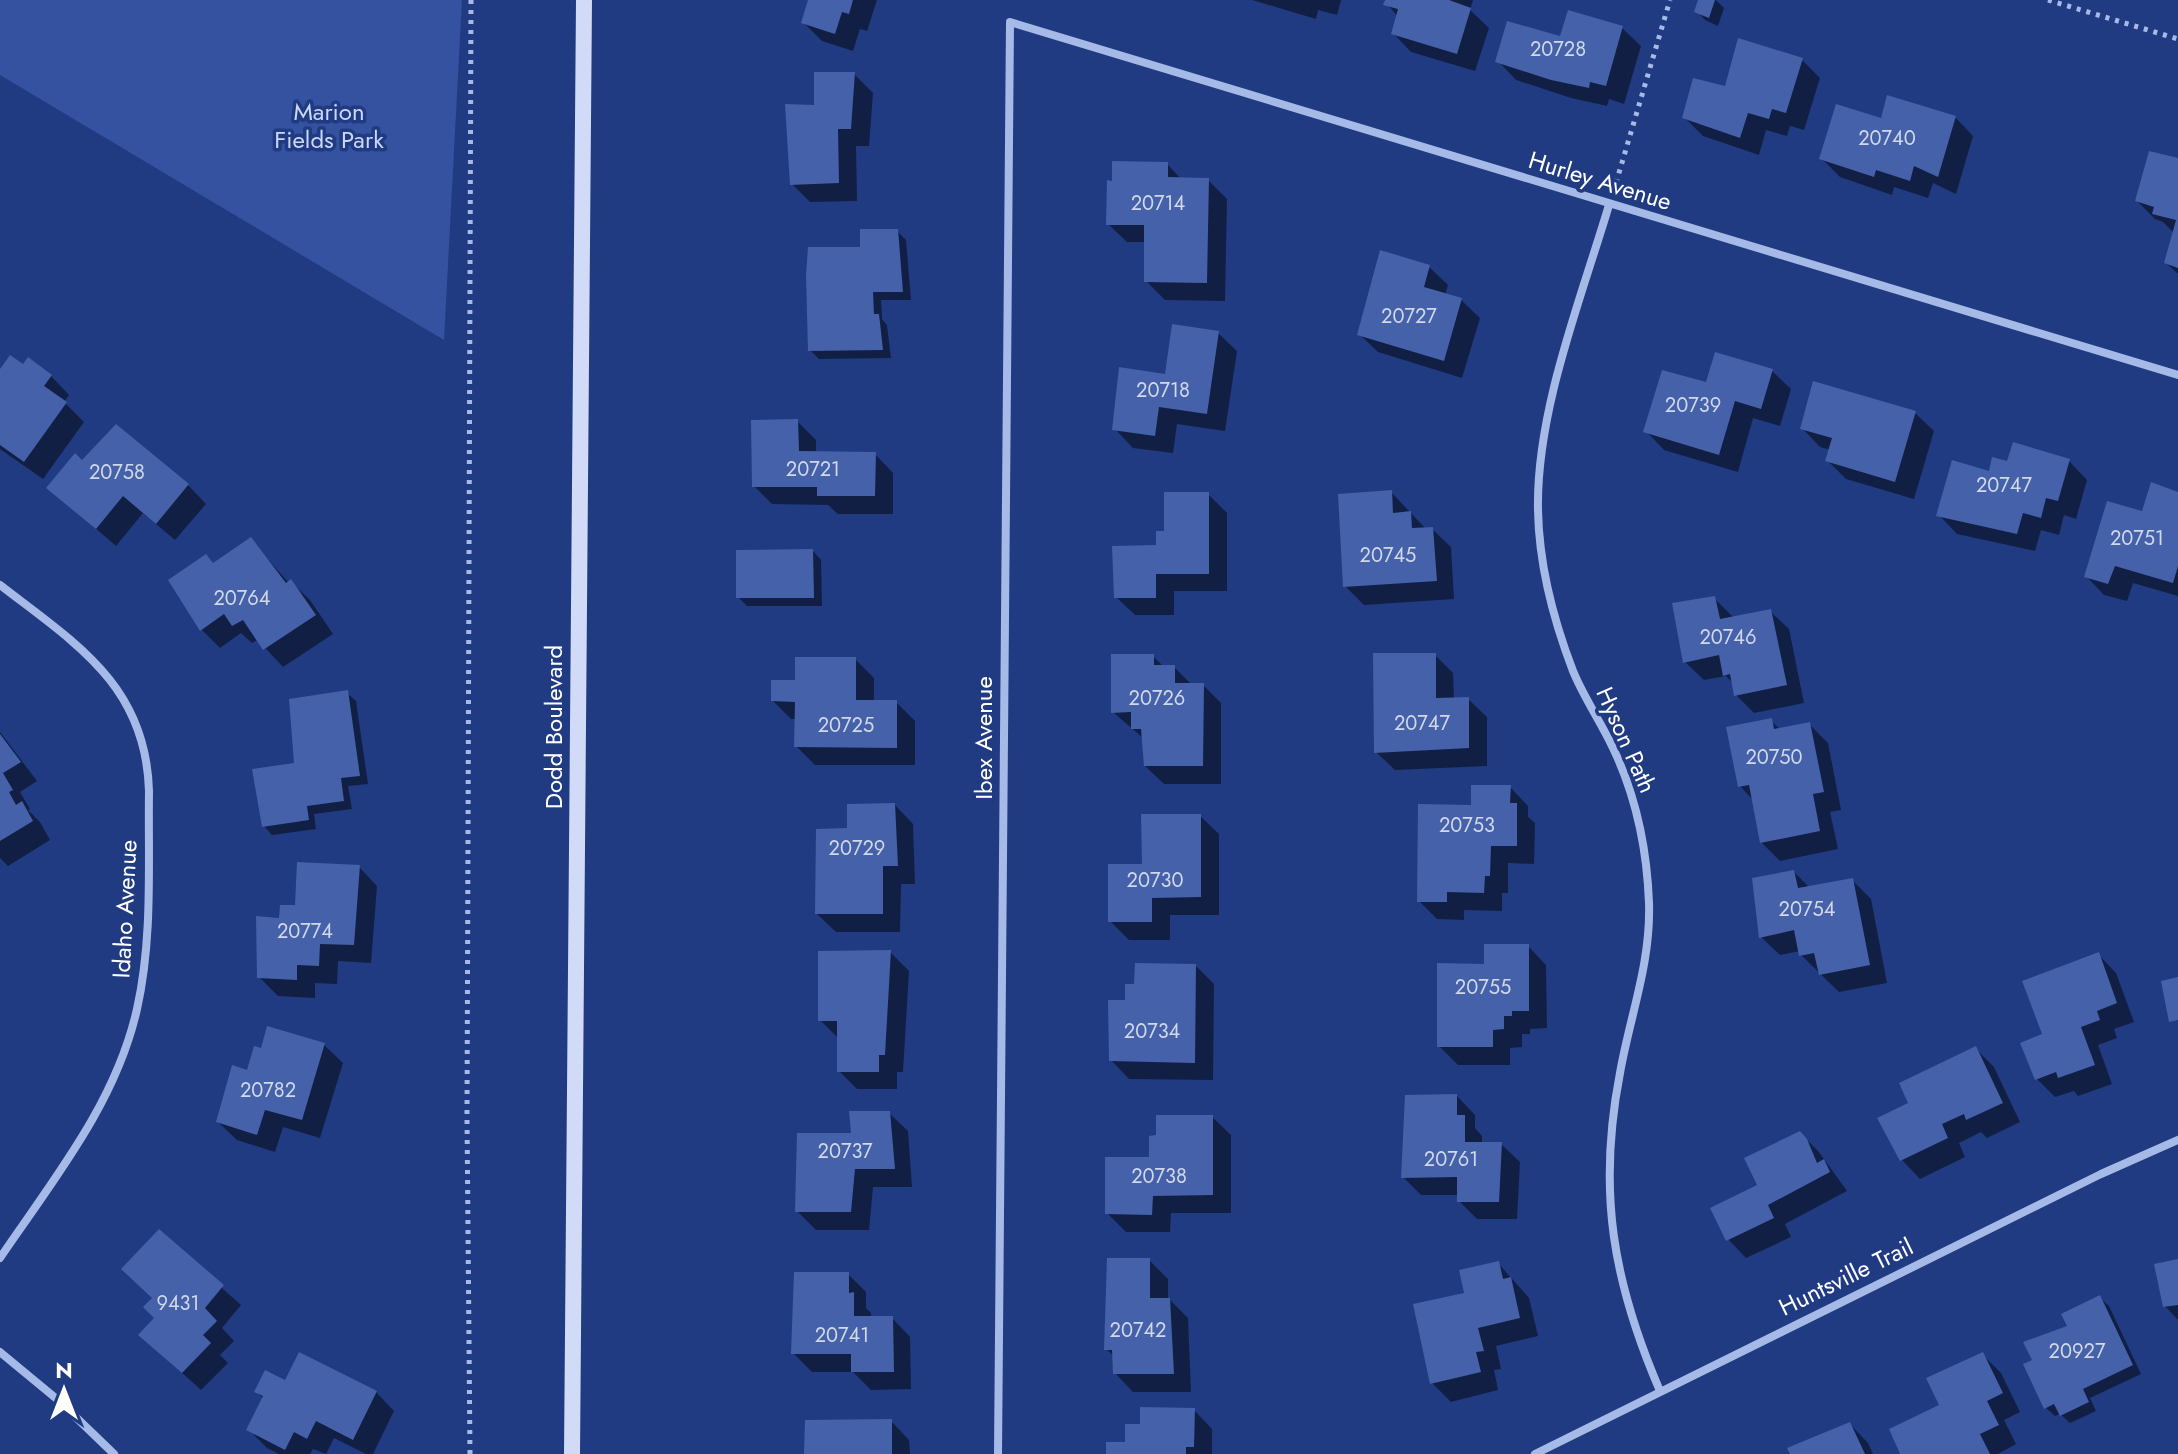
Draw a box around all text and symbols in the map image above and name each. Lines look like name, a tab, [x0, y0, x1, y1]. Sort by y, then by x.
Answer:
house number: 20728	[1530, 35, 1586, 64]
park label: Marion Fields Park	[274, 94, 384, 157]
house number: 20740	[1858, 124, 1916, 153]
street label: Hurley Avenue	[1524, 142, 1676, 219]
house number: 20714	[1131, 189, 1186, 218]
house number: 20727	[1381, 302, 1437, 331]
house number: 20718	[1136, 376, 1190, 405]
house number: 20739	[1665, 391, 1721, 420]
house number: 20721	[786, 455, 840, 484]
house number: 20758	[89, 458, 145, 487]
house number: 20747	[1976, 471, 2033, 500]
house number: 20751	[2110, 524, 2164, 553]
house number: 20745	[1360, 541, 1416, 570]
house number: 20764	[213, 584, 271, 613]
house number: 20746	[1699, 623, 1757, 652]
street label: Dodd Boulevard	[536, 645, 571, 809]
street label: Ibex Avenue	[966, 676, 1001, 800]
street label: Hyson Path	[1588, 681, 1665, 798]
house number: 20726	[1129, 684, 1185, 713]
house number: 20747	[1394, 709, 1451, 738]
house number: 20725	[818, 711, 874, 740]
house number: 20750	[1745, 743, 1803, 772]
house number: 20753	[1439, 811, 1495, 840]
house number: 20729	[829, 834, 885, 863]
street label: Idaho Avenue	[103, 839, 146, 979]
house number: 20730	[1127, 866, 1183, 895]
house number: 20754	[1779, 895, 1836, 924]
house number: 20774	[277, 917, 333, 946]
house number: 20755	[1455, 973, 1511, 1002]
house number: 20734	[1124, 1017, 1181, 1046]
house number: 20782	[240, 1076, 296, 1105]
house number: 20737	[818, 1137, 873, 1166]
house number: 20761	[1424, 1145, 1478, 1174]
house number: 20738	[1131, 1162, 1187, 1191]
street label: Huntsville Trail	[1773, 1229, 1919, 1324]
house number: 9431	[156, 1289, 200, 1318]
house number: 20742	[1110, 1316, 1166, 1345]
house number: 20741	[815, 1321, 869, 1350]
house number: 20927	[2049, 1337, 2106, 1366]
north arrow	[24, 1350, 104, 1430]
text: N	[55, 1354, 73, 1386]

